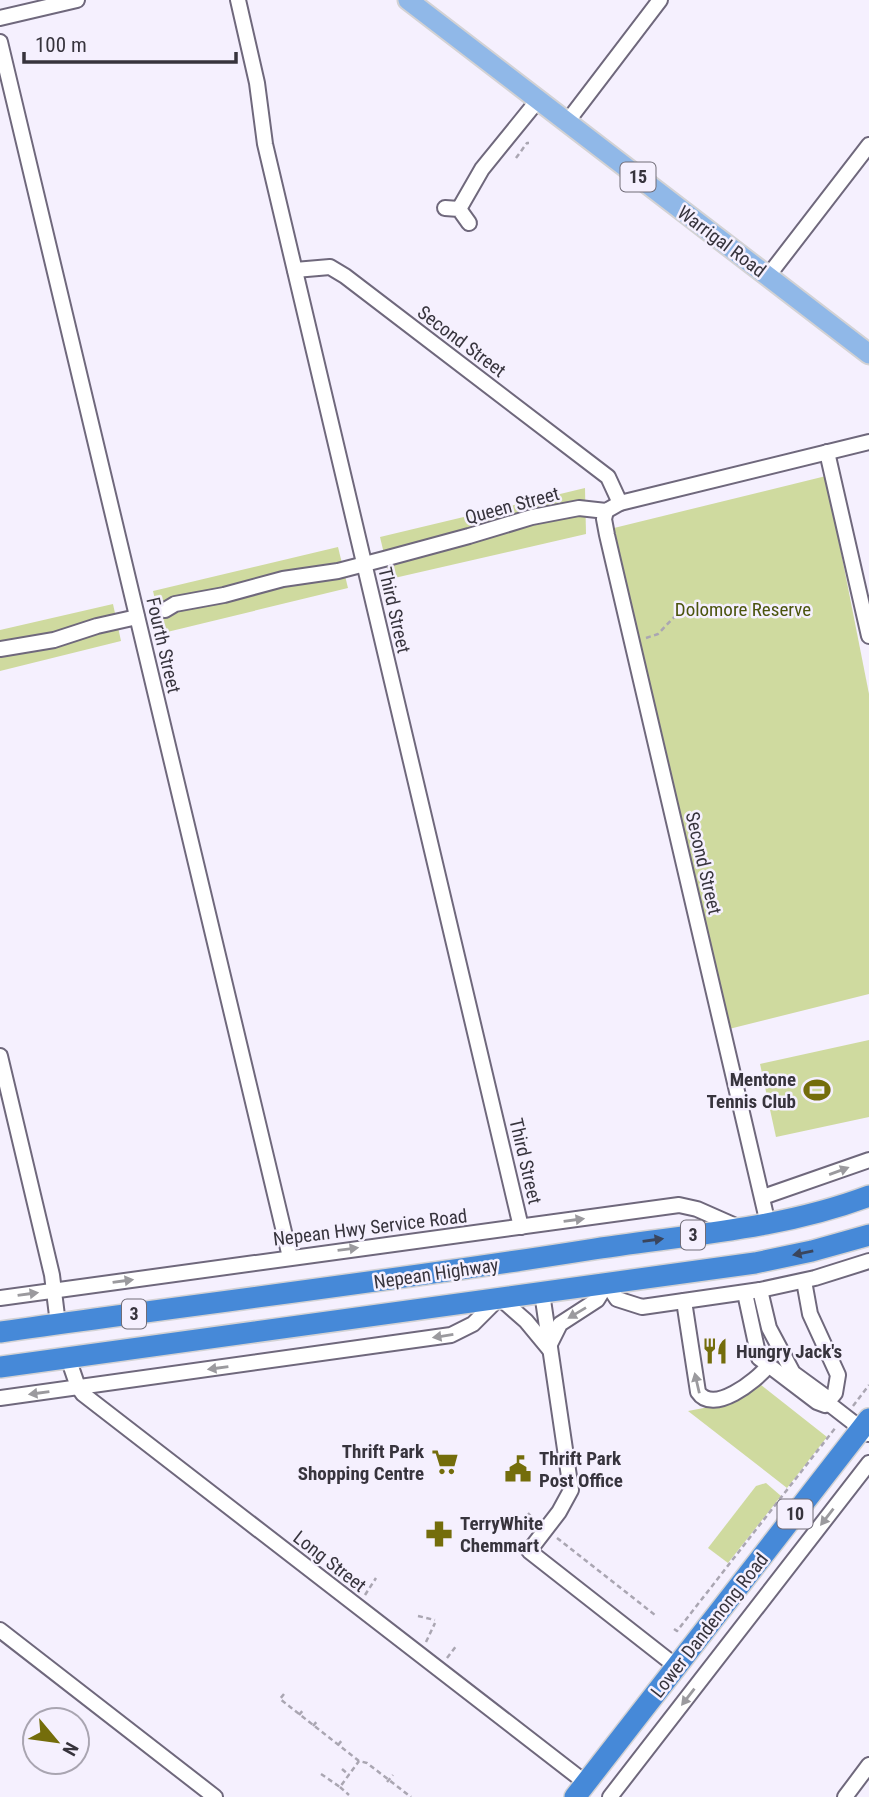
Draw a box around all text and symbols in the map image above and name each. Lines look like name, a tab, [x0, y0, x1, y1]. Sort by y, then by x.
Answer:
scale bar	[24, 21, 236, 65]
text: 100 m	[35, 33, 87, 57]
road number: 15	[620, 162, 656, 192]
street label: Warrigal Road	[673, 201, 770, 282]
street label: Second Street	[413, 301, 510, 382]
street label: Queen Street	[463, 482, 562, 529]
street label: Third Street	[373, 565, 416, 655]
street label: Fourth Street	[141, 595, 186, 695]
park label: Dolomore Reserve	[675, 598, 811, 621]
street label: Second Street	[681, 810, 726, 917]
place label: Mentone Tennis Club	[707, 1068, 796, 1113]
sports icon: Mentone Tennis Club	[802, 1075, 832, 1105]
street label: Third Street	[504, 1116, 547, 1206]
one-way arrow	[829, 1165, 850, 1176]
street label: Nepean Hwy Service Road	[272, 1204, 468, 1251]
one-way arrow	[563, 1214, 585, 1225]
road number: 3	[681, 1220, 705, 1250]
one-way arrow	[642, 1235, 664, 1246]
one-way arrow	[338, 1244, 360, 1255]
one-way arrow	[792, 1247, 814, 1258]
street label: Nepean Highway	[372, 1253, 500, 1294]
one-way arrow	[112, 1275, 134, 1286]
one-way arrow	[17, 1289, 39, 1300]
road number: 3	[122, 1300, 146, 1329]
one-way arrow	[567, 1307, 586, 1319]
one-way arrow	[432, 1331, 454, 1342]
restaurant icon: Hungry Jack's	[700, 1336, 730, 1366]
place label: Hungry Jack's	[736, 1340, 842, 1363]
one-way arrow	[207, 1362, 229, 1373]
one-way arrow	[692, 1372, 703, 1394]
one-way arrow	[28, 1388, 50, 1399]
place label: Thrift Park Shopping Centre	[298, 1440, 425, 1485]
supermarket icon: Thrift Park Shopping Centre	[430, 1447, 460, 1477]
place label: Thrift Park Post Office	[539, 1447, 623, 1492]
public building icon: Thrift Park Post Office	[503, 1454, 533, 1484]
road number: 10	[778, 1499, 812, 1528]
one-way arrow	[820, 1507, 835, 1525]
place label: TerryWhite Chemmart	[460, 1512, 543, 1557]
pharmacy icon: TerryWhite Chemmart	[424, 1519, 454, 1549]
street label: Long Street	[289, 1526, 371, 1597]
street label: Lower Dandenong Road	[646, 1548, 773, 1702]
one-way arrow	[680, 1687, 695, 1705]
north arrow	[21, 1706, 91, 1776]
text: N	[58, 1738, 83, 1760]

